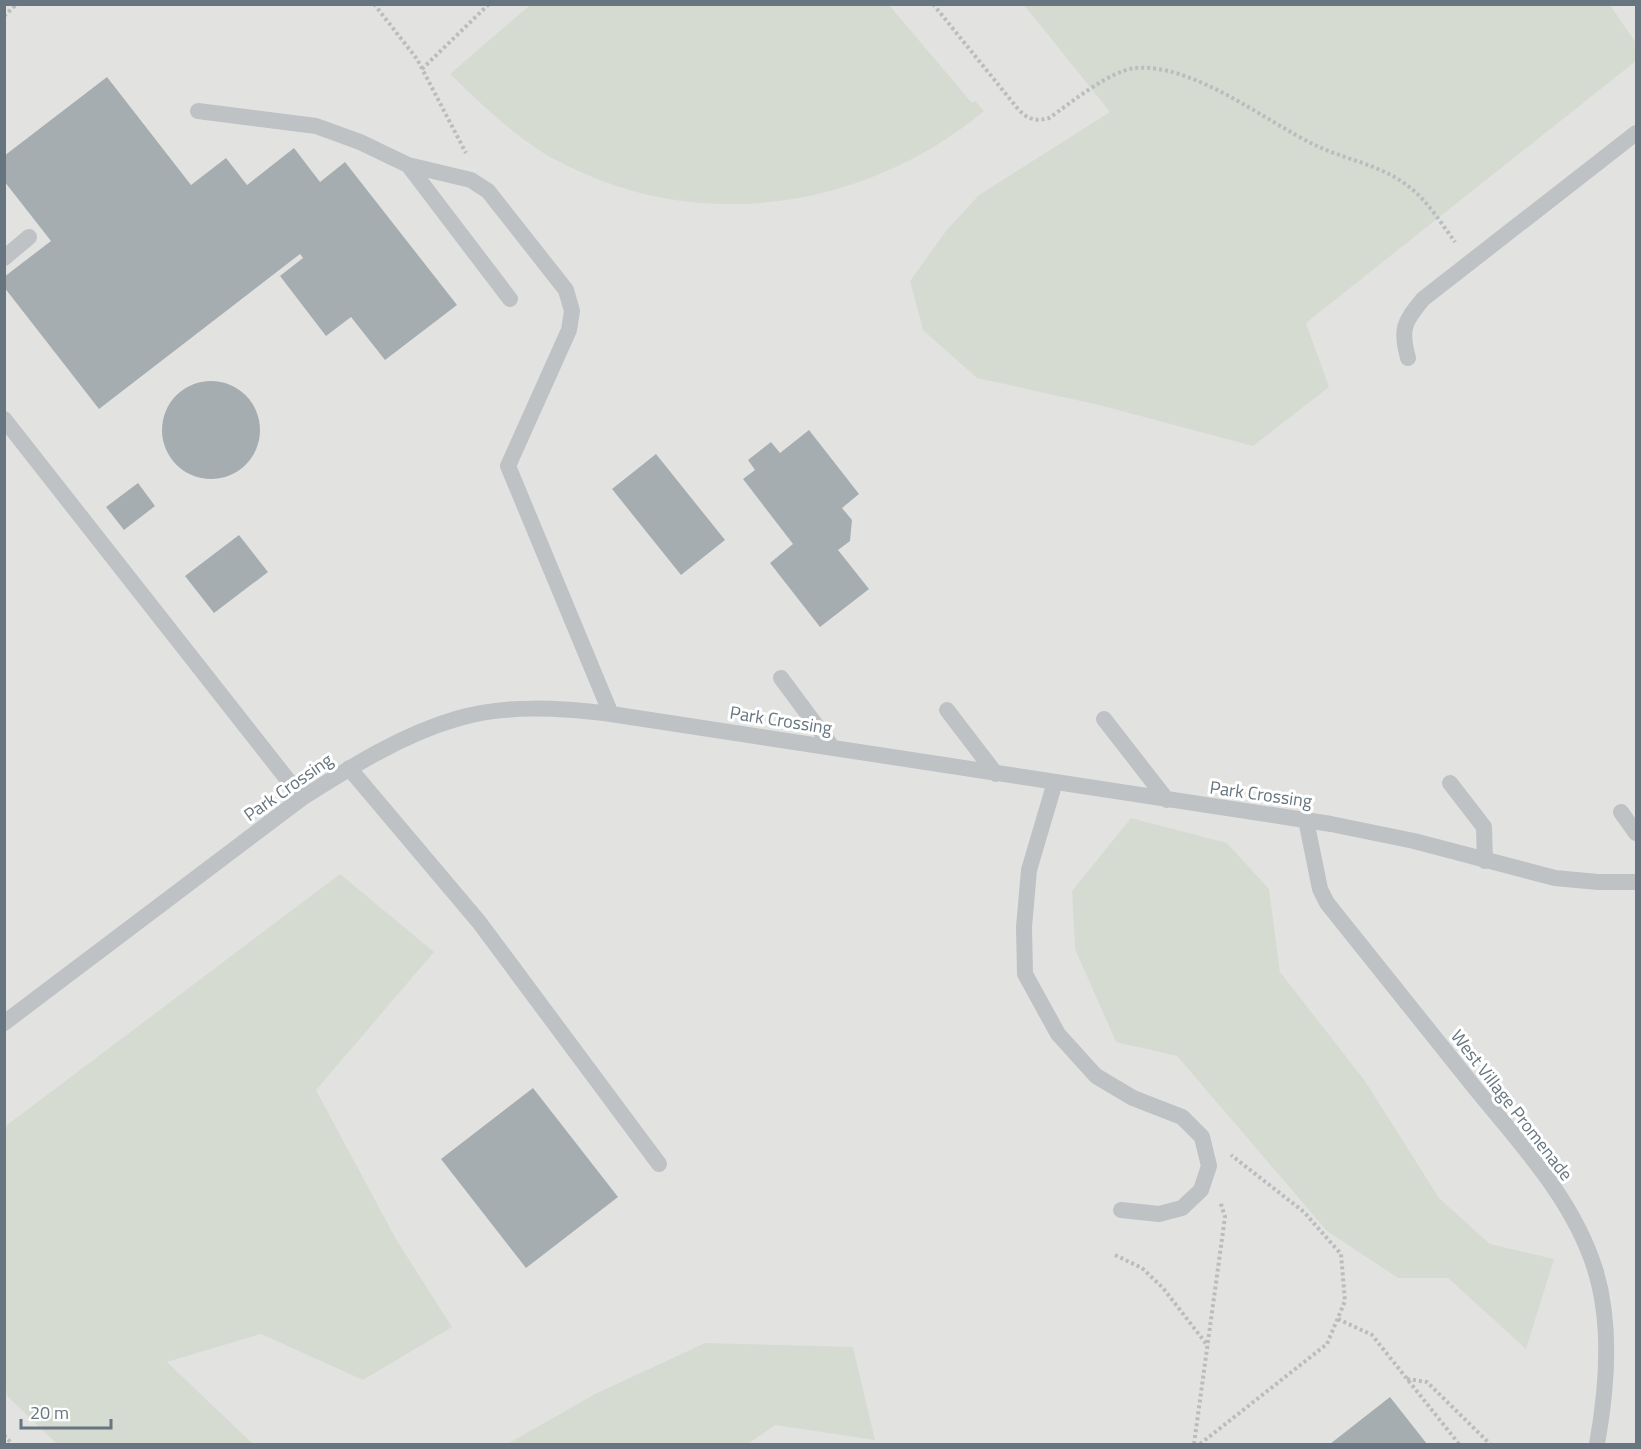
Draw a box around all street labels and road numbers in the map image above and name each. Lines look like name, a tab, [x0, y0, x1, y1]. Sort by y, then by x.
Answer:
street label: Park Crossing	[728, 699, 834, 741]
street label: Park Crossing	[238, 746, 338, 828]
street label: Park Crossing	[1208, 773, 1314, 815]
street label: West Village Promenade	[1444, 1024, 1580, 1186]

